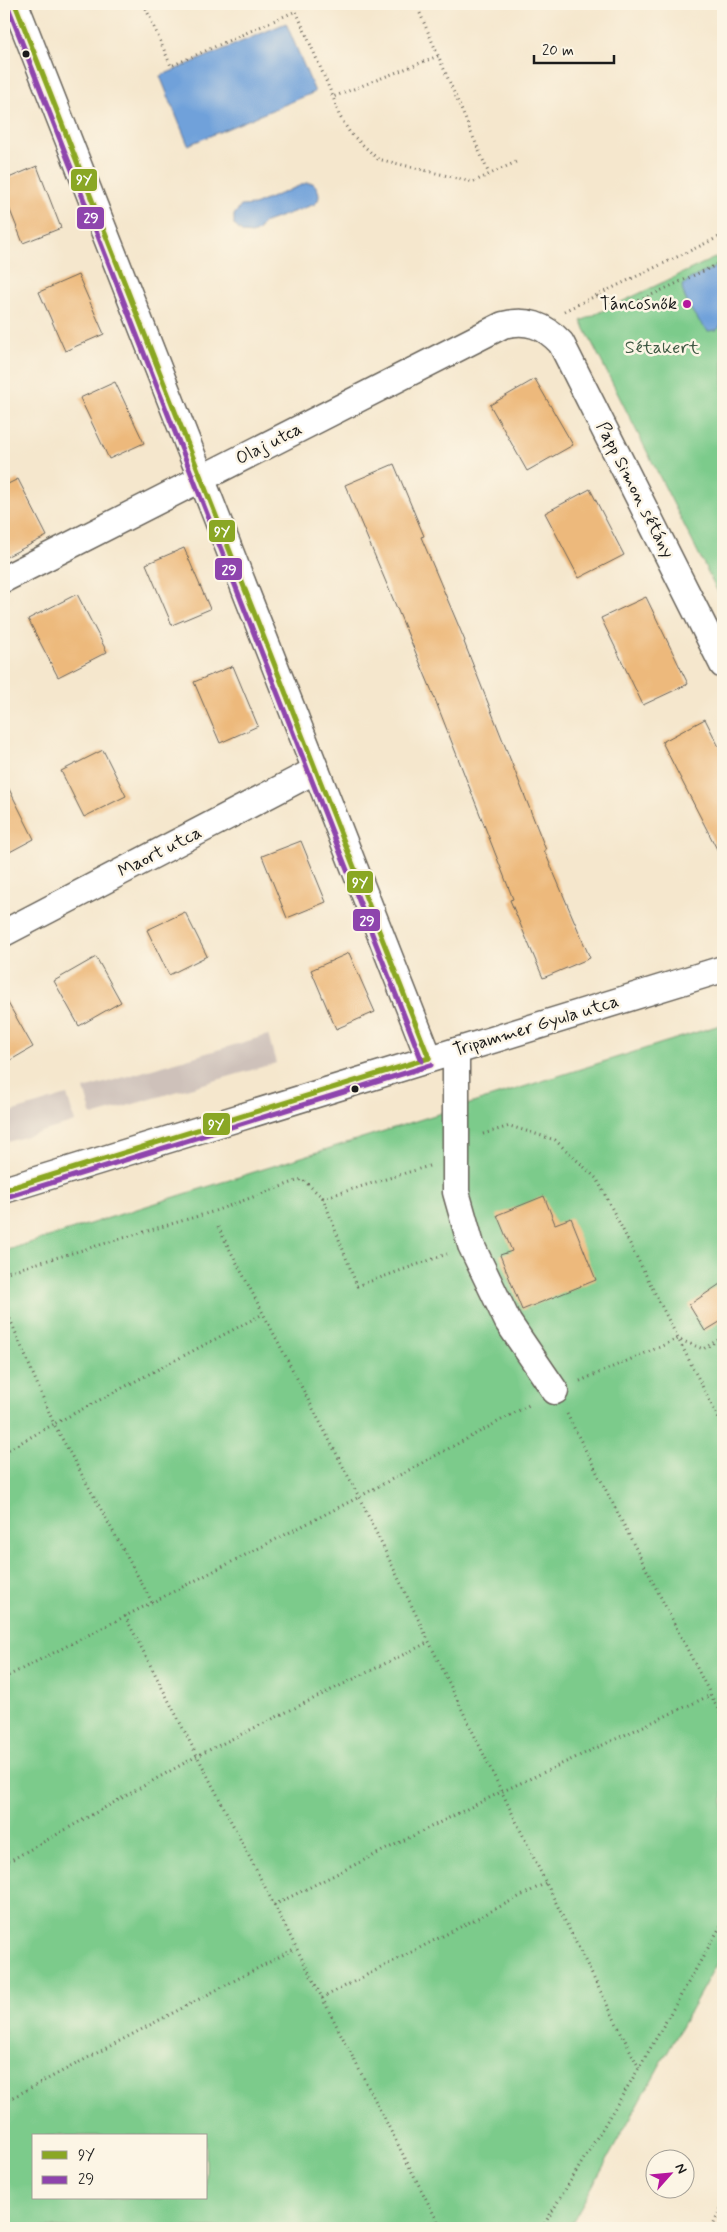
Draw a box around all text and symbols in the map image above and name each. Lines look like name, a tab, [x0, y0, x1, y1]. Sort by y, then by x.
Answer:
scale bar	[534, 32, 614, 64]
text: 20 m	[542, 41, 574, 61]
unlabelled marker	[21, 49, 31, 59]
line badge: 9Y	[70, 168, 98, 192]
text: 9Y	[76, 171, 92, 189]
line badge: 29	[76, 206, 105, 230]
text: 29	[83, 209, 99, 227]
place label: Táncosnők	[600, 292, 677, 316]
marker: Táncosnők	[681, 298, 693, 310]
park label: Sétakert	[625, 336, 700, 360]
street label: Olaj utca	[232, 417, 306, 471]
street label: Papp Simon sétány	[590, 418, 680, 562]
line badge: 9Y	[208, 519, 236, 543]
text: 9Y	[214, 523, 230, 541]
line badge: 29	[214, 557, 243, 581]
text: 29	[221, 561, 237, 579]
street label: Maort utca	[114, 821, 206, 883]
line badge: 9Y	[346, 870, 374, 894]
text: 9Y	[352, 874, 368, 892]
line badge: 29	[352, 908, 381, 932]
text: 29	[359, 912, 375, 930]
street label: Tripammer Gyula utca	[450, 989, 622, 1063]
unlabelled marker	[350, 1084, 360, 1094]
line badge: 9Y	[202, 1112, 231, 1136]
text: 9Y	[208, 1116, 224, 1134]
legend	[32, 2134, 208, 2200]
text: 9Y	[78, 2146, 95, 2166]
north arrow	[644, 2150, 694, 2200]
text: N	[671, 2160, 691, 2177]
text: 29	[78, 2170, 94, 2190]

